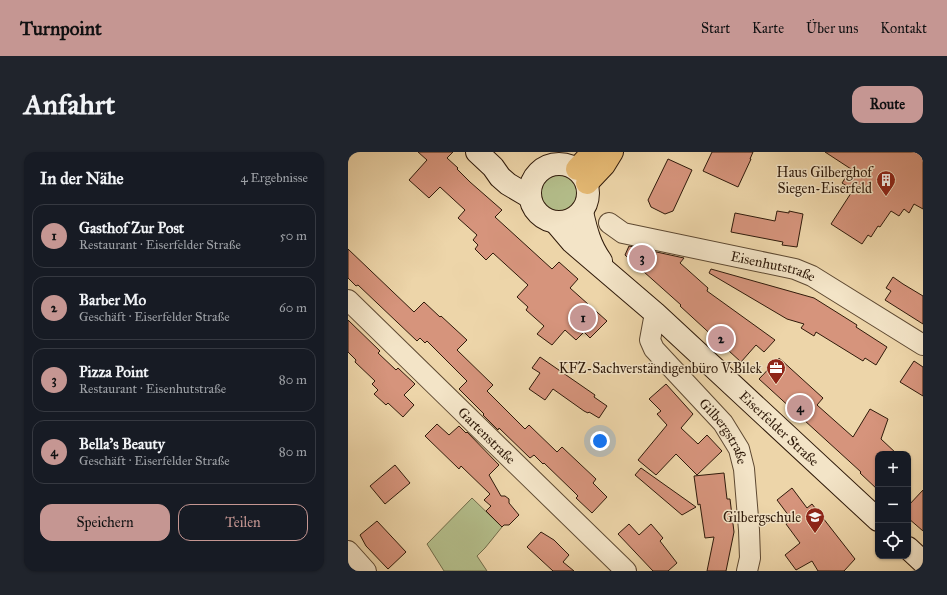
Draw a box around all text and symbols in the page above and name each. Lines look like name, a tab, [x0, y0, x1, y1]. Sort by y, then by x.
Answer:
text: Turnpoint	[20, 17, 102, 40]
text: Start	[701, 20, 730, 37]
text: Karte	[752, 20, 784, 37]
text: Über uns	[806, 20, 858, 37]
text: Kontakt	[880, 20, 927, 37]
button: Route	[852, 86, 923, 123]
text: Anfahrt	[24, 87, 115, 122]
place label: Haus Gilberghof Siegen-Eiserfeld	[777, 164, 874, 197]
text: In der Nähe	[40, 168, 124, 189]
building icon: Haus Gilberghof Siegen-Eiserfeld	[875, 169, 897, 197]
text: 4 Ergebnisse	[241, 170, 308, 186]
text: Gasthof Zur Post	[79, 219, 184, 237]
text: 1	[51, 228, 57, 244]
text: 50 m	[280, 228, 307, 244]
text: Restaurant · Eiserfelder Straße	[79, 237, 241, 253]
pin: 3	[629, 243, 655, 273]
street label: Eisenhutstraße	[729, 247, 819, 285]
text: Barber Mo	[79, 291, 146, 309]
text: 2	[51, 300, 57, 316]
text: 60 m	[279, 300, 307, 316]
pin: 1	[570, 303, 596, 333]
text: Geschäft · Eiserfelder Straße	[79, 309, 230, 325]
pin: 2	[708, 324, 734, 354]
office icon: KFZ-Sachverständigenbüro V.Bilek	[765, 357, 787, 385]
place label: KFZ-Sachverständigenbüro V.Bilek	[559, 360, 762, 377]
text: Pizza Point	[79, 363, 149, 381]
text: 3	[51, 372, 57, 388]
text: 80 m	[279, 372, 307, 388]
text: Restaurant · Eisenhutstraße	[79, 381, 226, 397]
street label: Eiserfelder Straße	[736, 387, 823, 470]
pin: 4	[787, 393, 813, 423]
street label: Gilbergstraße	[696, 395, 751, 466]
street label: Gartenstraße	[454, 403, 520, 467]
your location	[590, 431, 610, 451]
text: Bella's Beauty	[79, 435, 165, 453]
text: 4	[50, 444, 58, 460]
text: 80 m	[279, 444, 307, 460]
map controls	[875, 451, 911, 559]
button: +	[875, 451, 911, 487]
text: Geschäft · Eiserfelder Straße	[79, 453, 230, 469]
button: −	[875, 487, 911, 523]
button: Speichern	[40, 504, 170, 541]
button: Teilen	[178, 504, 308, 541]
school or university icon: Gilbergschule	[804, 506, 826, 534]
place label: Gilbergschule	[723, 509, 801, 526]
button: locate	[875, 523, 911, 559]

